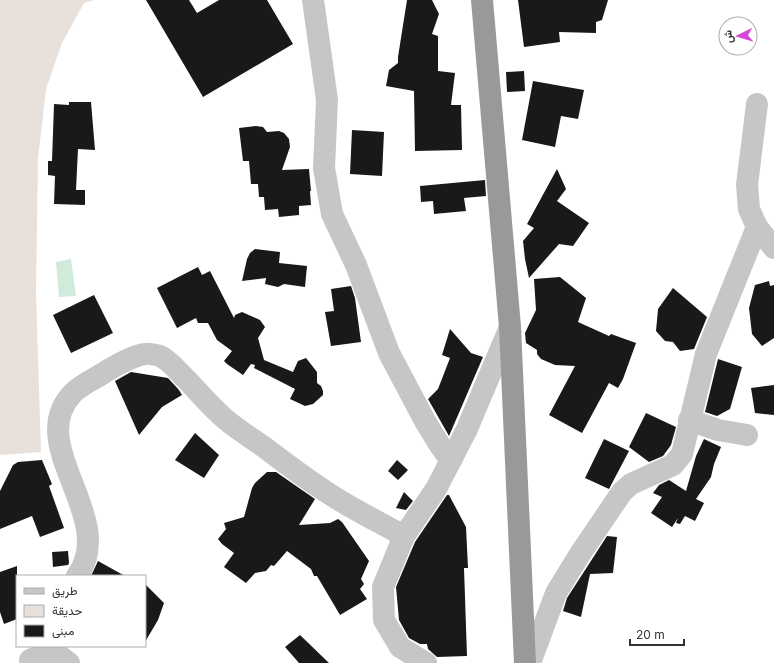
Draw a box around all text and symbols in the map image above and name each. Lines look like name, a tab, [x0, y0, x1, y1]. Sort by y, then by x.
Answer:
north arrow	[718, 16, 758, 56]
text: ش	[720, 30, 736, 44]
legend	[16, 575, 146, 647]
text: طريق	[52, 583, 78, 599]
text: حديقة	[52, 603, 82, 618]
scale bar	[630, 621, 684, 647]
text: مبنى	[52, 623, 74, 639]
text: 20 m	[636, 627, 665, 642]

